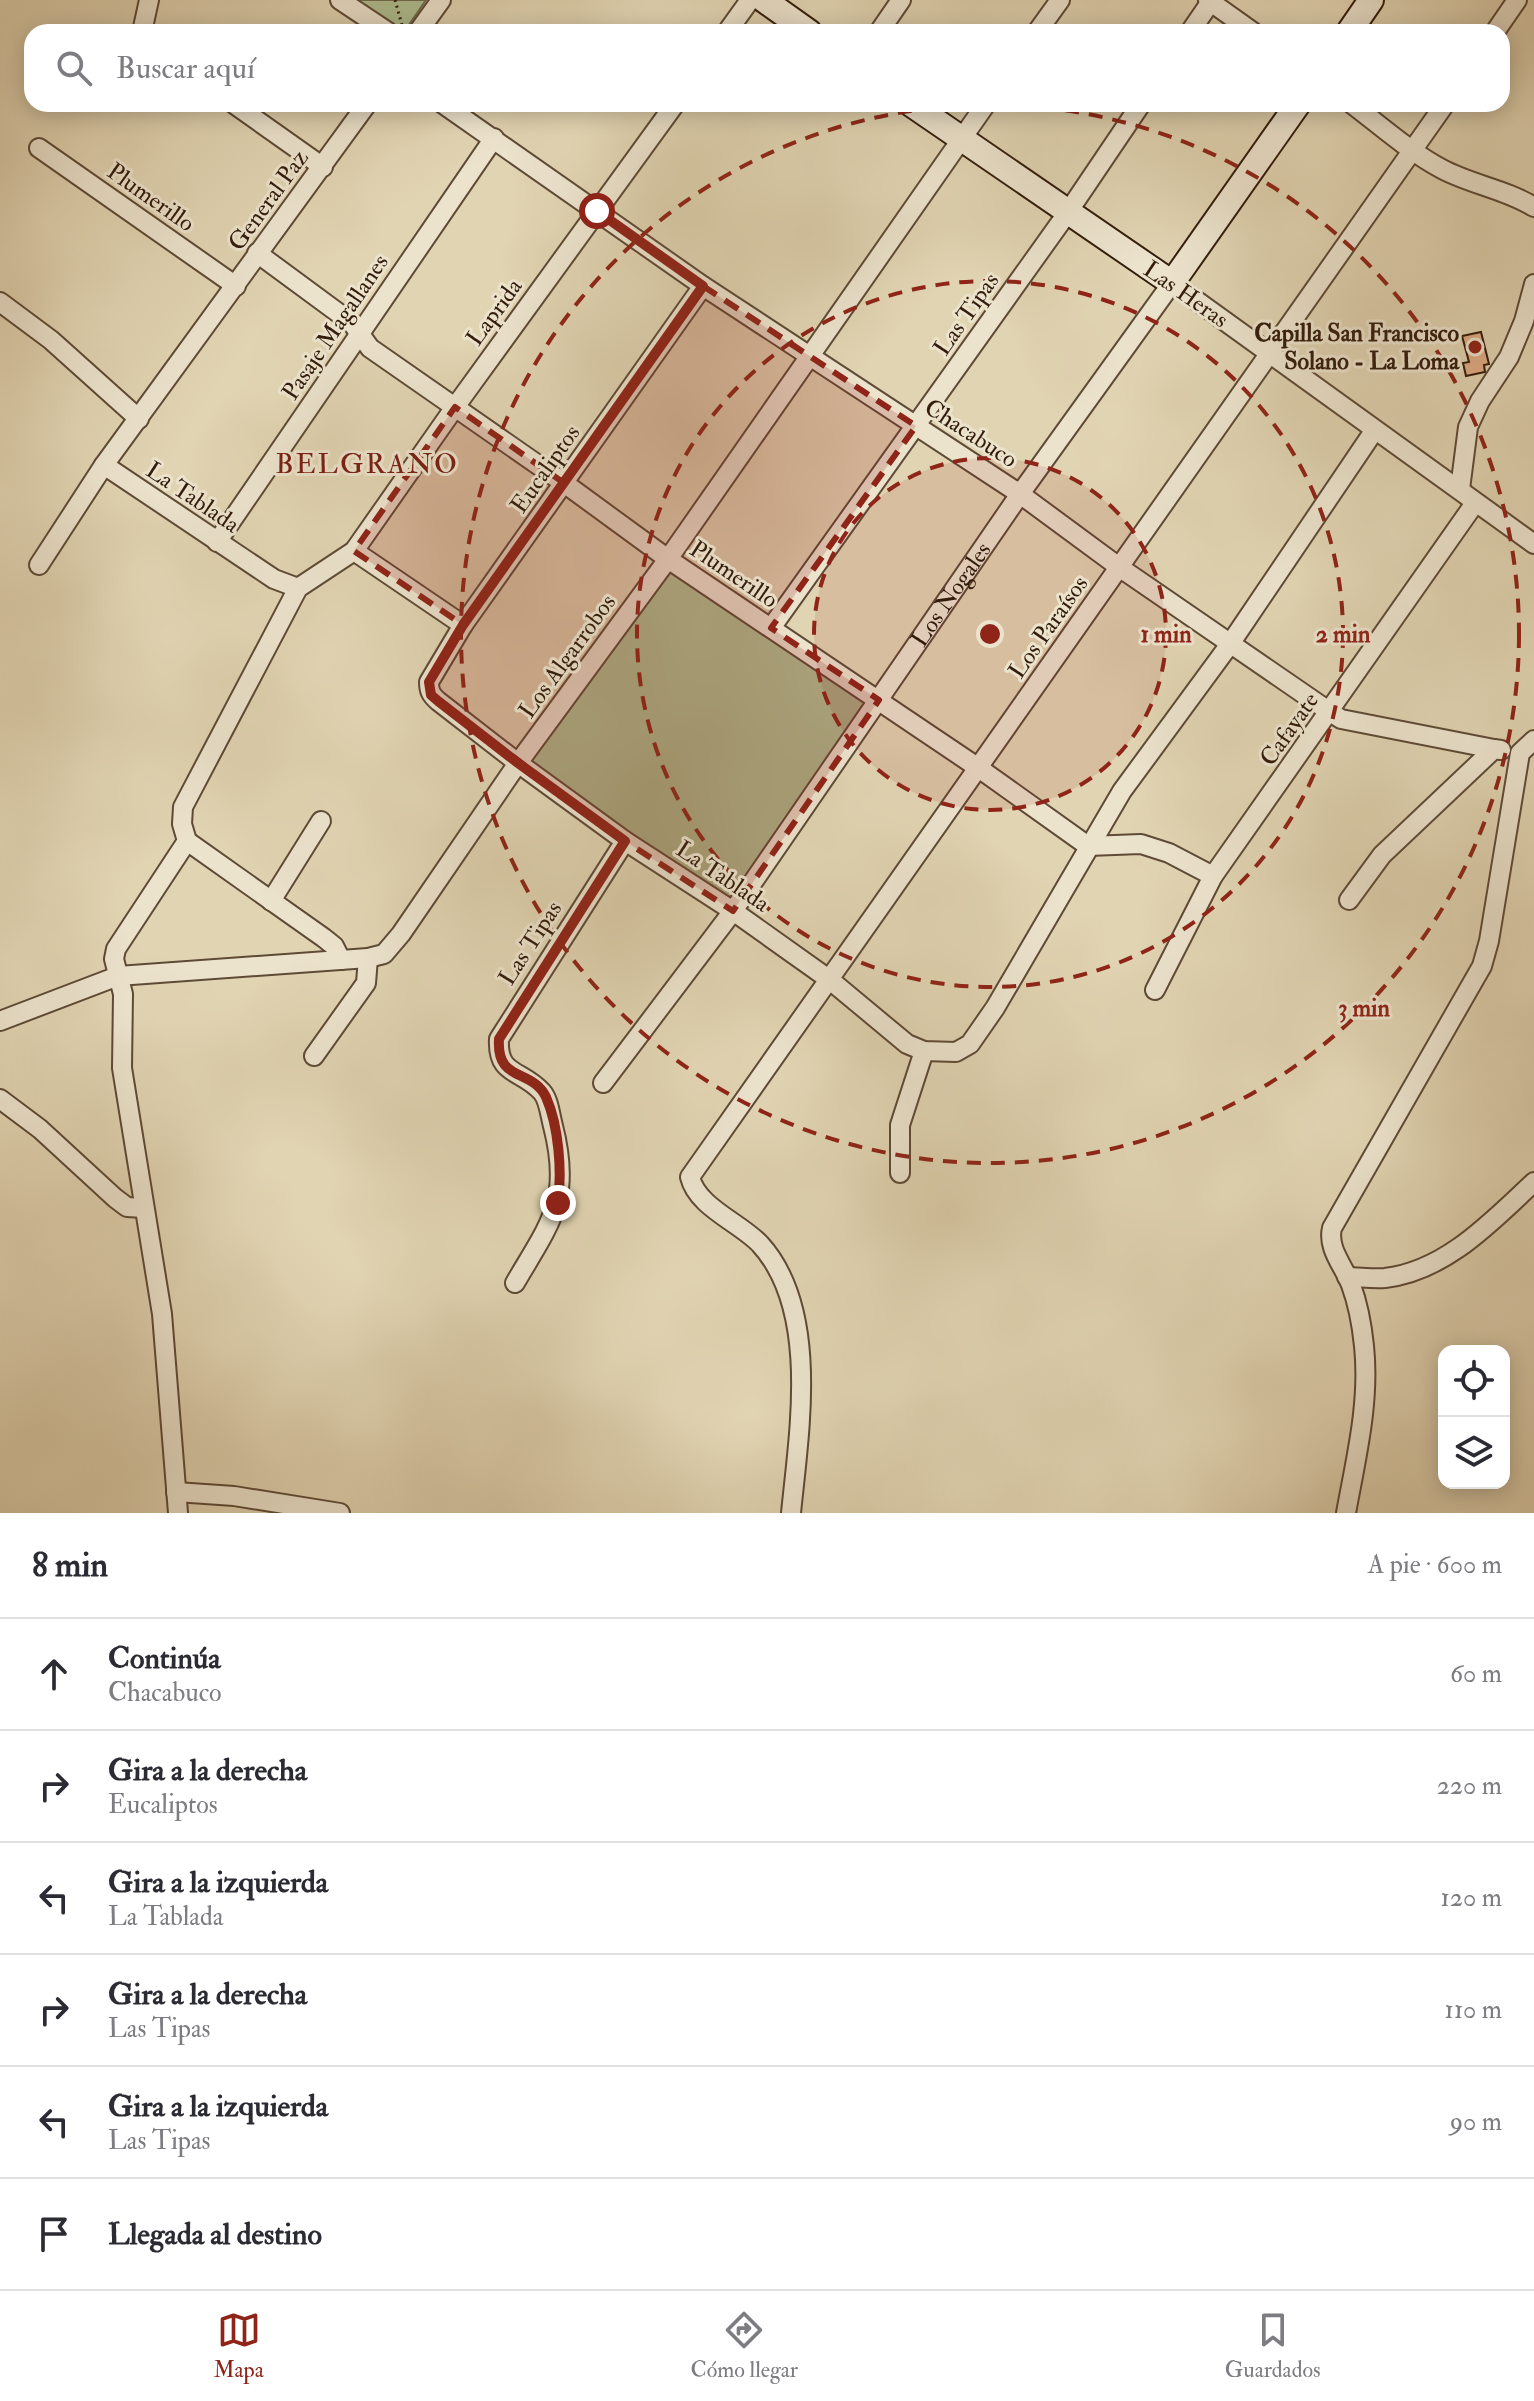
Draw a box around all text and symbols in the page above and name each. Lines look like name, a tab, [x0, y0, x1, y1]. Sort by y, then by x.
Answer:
search box	[24, 24, 1510, 112]
icon: search	[52, 46, 96, 90]
text: Buscar aquí	[116, 50, 255, 87]
street label: General Paz	[221, 143, 316, 257]
street label: Plumerillo	[101, 156, 201, 239]
route start	[579, 193, 615, 229]
street label: Pasaje Magallanes	[275, 248, 396, 406]
street label: Las Heras	[1137, 254, 1234, 335]
street label: Las Tipas	[927, 267, 1006, 362]
street label: Laprida	[459, 271, 530, 352]
place label: Capilla San Francisco Solano - La Loma	[1254, 318, 1460, 377]
marker: Capilla San Francisco Solano - La Loma	[1466, 338, 1484, 356]
street label: Chacabuco	[918, 392, 1023, 475]
street label: Eucaliptos	[504, 419, 587, 520]
district label: BELGRANO	[275, 447, 459, 482]
street label: La Tablada	[140, 455, 247, 541]
street label: Plumerillo	[684, 534, 784, 615]
street label: Los Nogales	[904, 536, 998, 653]
street label: Los Paraísos	[1002, 570, 1095, 685]
street label: Los Algarrobos	[512, 588, 623, 725]
text: 1 min	[1141, 619, 1192, 650]
text: 2 min	[1316, 619, 1371, 650]
centre of rings	[976, 620, 1004, 648]
street label: Cafayate	[1253, 686, 1326, 772]
street label: La Tablada	[670, 834, 777, 920]
street label: Las Tipas	[492, 895, 569, 991]
text: 3 min	[1338, 993, 1390, 1024]
route end	[540, 1185, 576, 1221]
map controls	[1438, 1345, 1510, 1489]
button: locate	[1438, 1345, 1510, 1417]
button: layers	[1438, 1417, 1510, 1489]
text: 8 min	[32, 1544, 108, 1587]
text: A pie · 600 m	[1368, 1549, 1502, 1581]
text: Continúa	[108, 1640, 221, 1677]
icon: ahead	[32, 1652, 76, 1696]
text: 60 m	[1450, 1658, 1502, 1690]
text: Chacabuco	[108, 1677, 222, 1709]
text: Gira a la derecha	[108, 1752, 307, 1789]
icon: right	[32, 1764, 76, 1808]
text: 220 m	[1437, 1770, 1502, 1802]
text: Eucaliptos	[108, 1789, 218, 1821]
text: Gira a la izquierda	[108, 1864, 328, 1901]
icon: left	[32, 1876, 76, 1920]
text: 120 m	[1441, 1882, 1502, 1914]
text: La Tablada	[108, 1901, 224, 1933]
text: Gira a la derecha	[108, 1976, 307, 2013]
icon: right	[32, 1988, 76, 2032]
text: 110 m	[1445, 1994, 1502, 2026]
text: Las Tipas	[108, 2013, 210, 2045]
text: Gira a la izquierda	[108, 2088, 328, 2125]
icon: left	[32, 2100, 76, 2144]
text: 90 m	[1450, 2106, 1502, 2138]
text: Las Tipas	[108, 2125, 210, 2157]
icon: arrive	[32, 2212, 76, 2256]
text: Llegada al destino	[108, 2216, 322, 2253]
tab: Mapa	[213, 2308, 264, 2384]
tab: Cómo llegar	[691, 2308, 798, 2384]
tab: Guardados	[1225, 2308, 1321, 2384]

